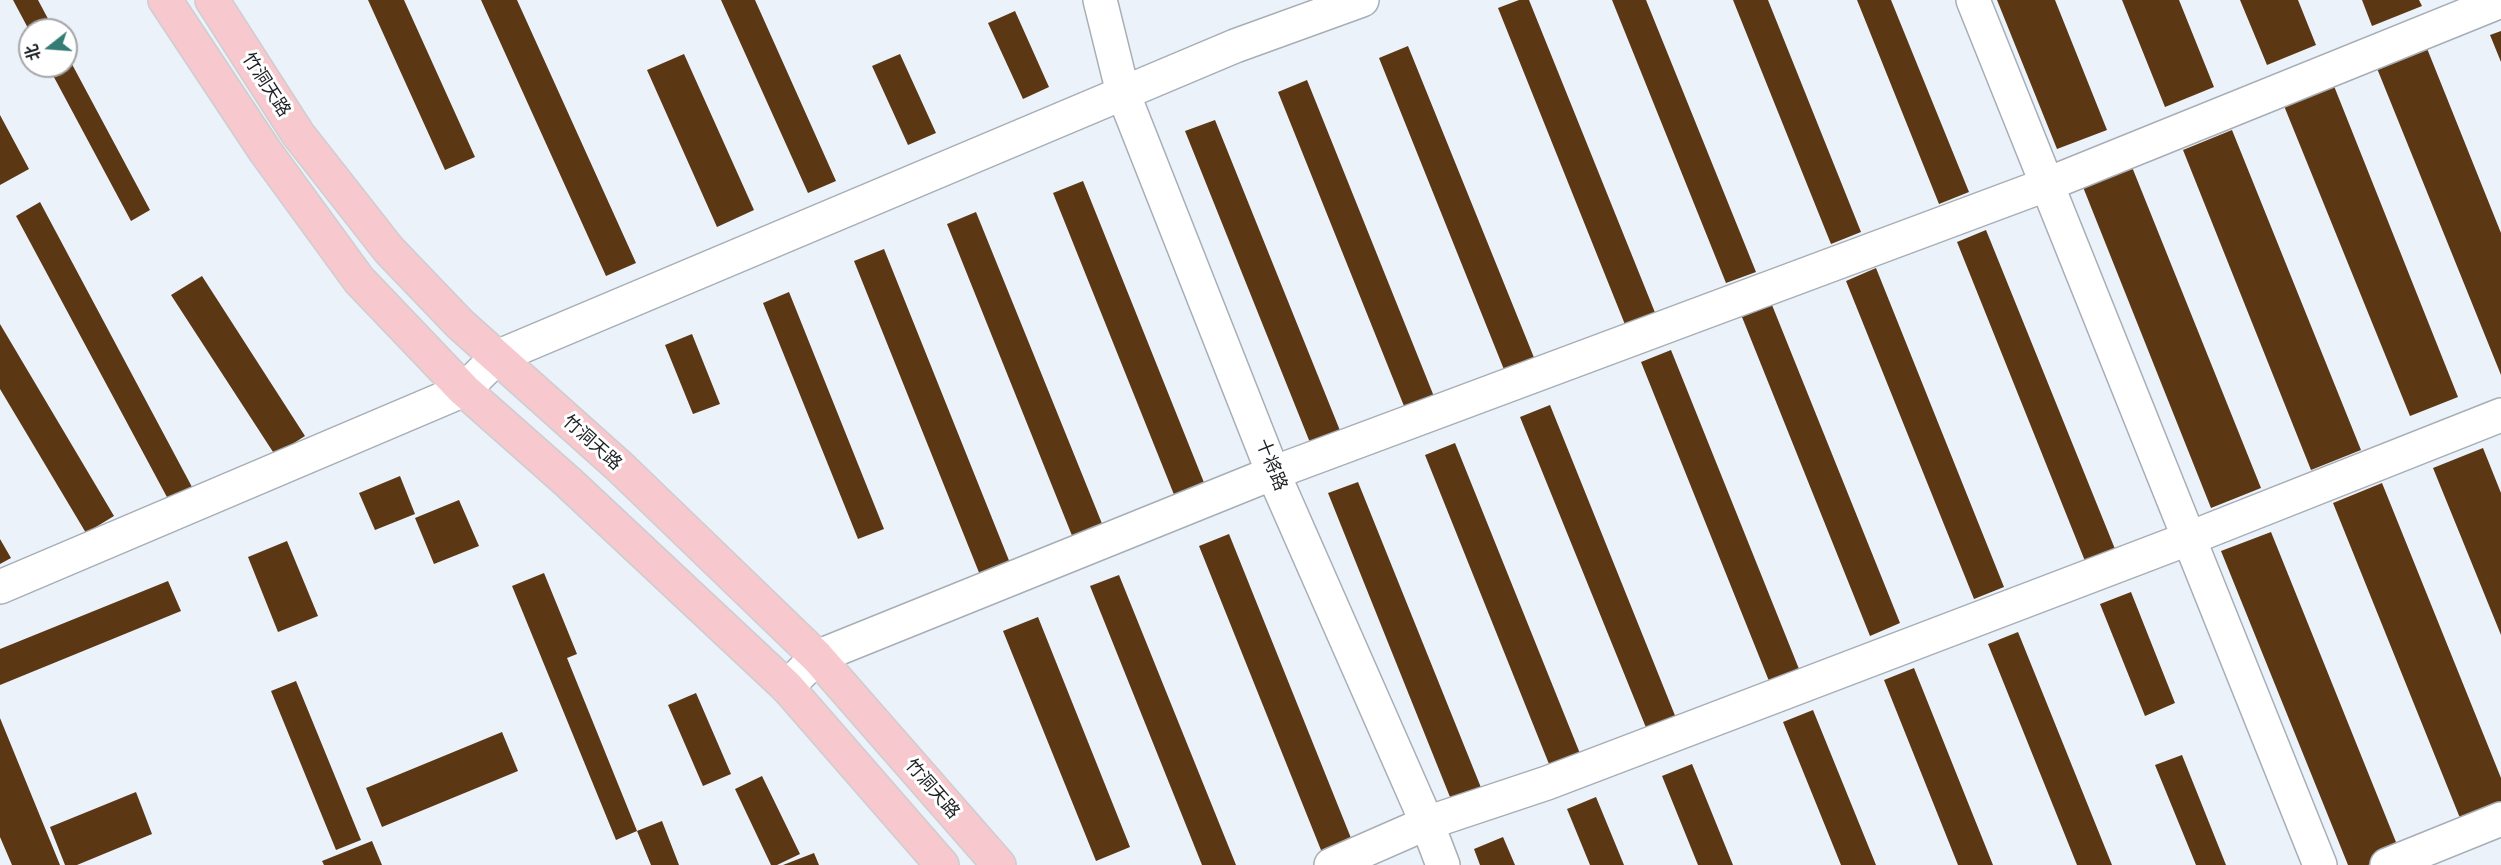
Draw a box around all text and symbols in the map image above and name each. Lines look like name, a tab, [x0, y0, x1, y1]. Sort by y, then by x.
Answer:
north arrow	[18, 18, 78, 78]
text: 北	[21, 42, 45, 63]
street label: 竹洞天路	[237, 49, 295, 121]
street label: 竹洞天路	[558, 411, 626, 475]
street label: 十将路	[1251, 436, 1291, 494]
street label: 竹洞天路	[900, 755, 964, 823]

